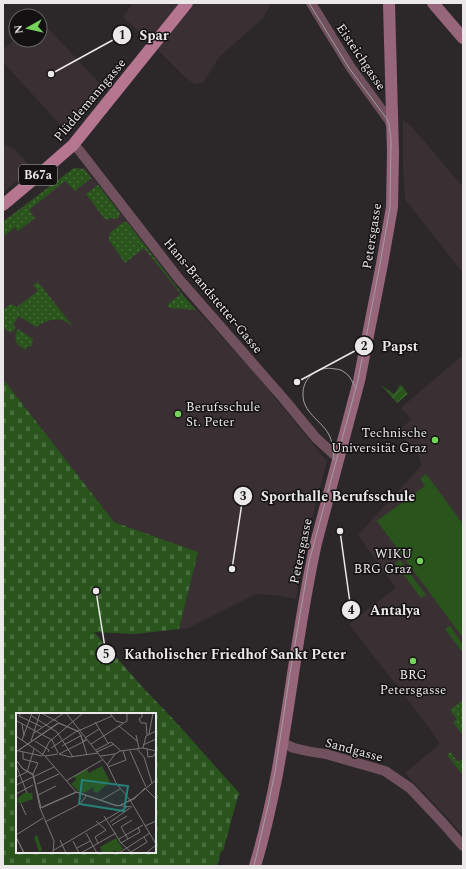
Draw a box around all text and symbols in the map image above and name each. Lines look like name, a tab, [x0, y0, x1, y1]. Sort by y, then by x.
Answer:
north arrow	[8, 8, 48, 48]
street label: Eisteichgasse	[331, 19, 391, 95]
callout: Spar	[112, 22, 177, 48]
text: N	[10, 24, 28, 35]
text: Spar	[139, 25, 169, 46]
text: 1	[119, 26, 125, 45]
street label: Plüddemanngasse	[49, 54, 131, 146]
road number: B67a	[19, 165, 57, 185]
street label: Petersgasse	[357, 202, 387, 270]
street label: Hans-Brandstetter-Gasse	[159, 234, 267, 358]
callout: Papst	[354, 333, 426, 359]
text: Papst	[382, 336, 419, 357]
text: 2	[361, 337, 368, 356]
place label: Berufsschule St. Peter	[186, 397, 260, 432]
marker: Berufsschule St. Peter	[173, 409, 183, 419]
place label: Technische Universität Graz	[331, 423, 427, 458]
marker: Technische Universität Graz	[430, 435, 440, 445]
callout: Sporthalle Berufsschule	[233, 483, 424, 509]
text: Sporthalle Berufsschule	[261, 486, 415, 507]
text: 3	[240, 487, 247, 506]
street label: Petersgasse	[284, 516, 318, 586]
place label: WIKU BRG Graz	[354, 544, 412, 579]
marker: WIKU BRG Graz	[415, 556, 425, 566]
callout: Antalya	[341, 597, 428, 623]
text: Antalya	[370, 600, 421, 621]
text: 4	[348, 601, 355, 620]
callout: Katholischer Friedhof Sankt Peter	[96, 641, 354, 667]
text: Katholischer Friedhof Sankt Peter	[124, 644, 346, 665]
text: 5	[103, 645, 109, 664]
marker: BRG Petersgasse	[408, 656, 418, 666]
place label: BRG Petersgasse	[380, 665, 446, 700]
inset map	[16, 713, 156, 853]
street label: Sandgasse	[323, 733, 385, 767]

